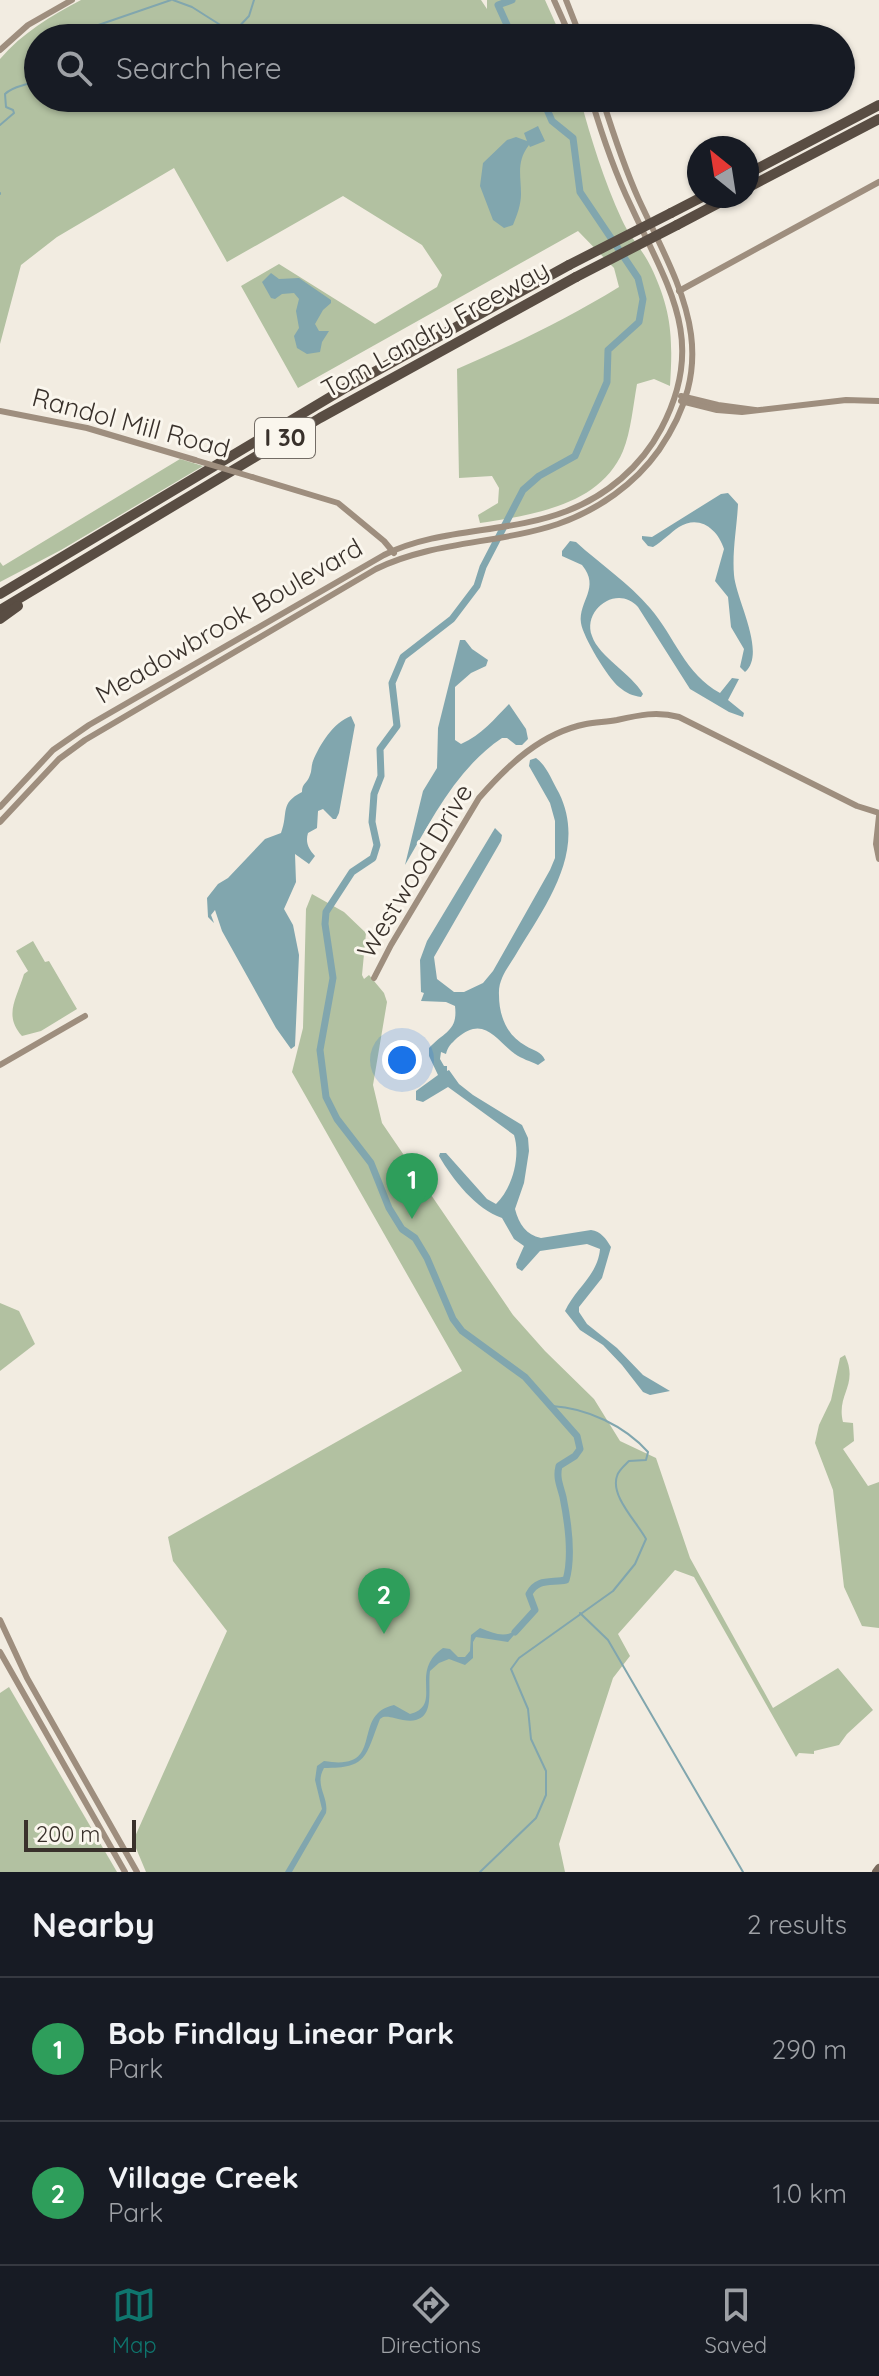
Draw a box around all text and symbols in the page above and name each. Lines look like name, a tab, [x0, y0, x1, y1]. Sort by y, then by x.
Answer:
search box	[24, 24, 855, 112]
icon: search	[52, 46, 96, 90]
text: Search here	[116, 49, 282, 87]
north arrow	[687, 136, 759, 208]
street label: Tom Landry Freeway	[315, 252, 554, 405]
street label: Randol Mill Road	[29, 380, 234, 465]
road number: I 30	[255, 418, 315, 458]
street label: Meadowbrook Boulevard	[89, 531, 368, 711]
street label: Westwood Drive	[349, 777, 480, 964]
your location	[382, 1040, 422, 1080]
pin: 1	[386, 1153, 438, 1219]
pin: 2	[358, 1568, 410, 1634]
scale bar	[24, 1816, 136, 1852]
text: 200 m	[36, 1820, 100, 1848]
text: Nearby	[32, 1903, 155, 1946]
text: 2 results	[747, 1908, 847, 1941]
text: Bob Findlay Linear Park	[108, 2014, 454, 2052]
text: 1	[53, 2033, 63, 2066]
text: 290 m	[772, 2033, 847, 2066]
text: Park	[108, 2052, 163, 2085]
text: Village Creek	[108, 2158, 299, 2196]
text: 2	[51, 2177, 65, 2210]
text: 1.0 km	[772, 2177, 847, 2210]
text: Park	[108, 2196, 163, 2229]
tab: Map	[112, 2283, 157, 2359]
tab: Directions	[380, 2283, 481, 2359]
tab: Saved	[704, 2283, 767, 2359]

